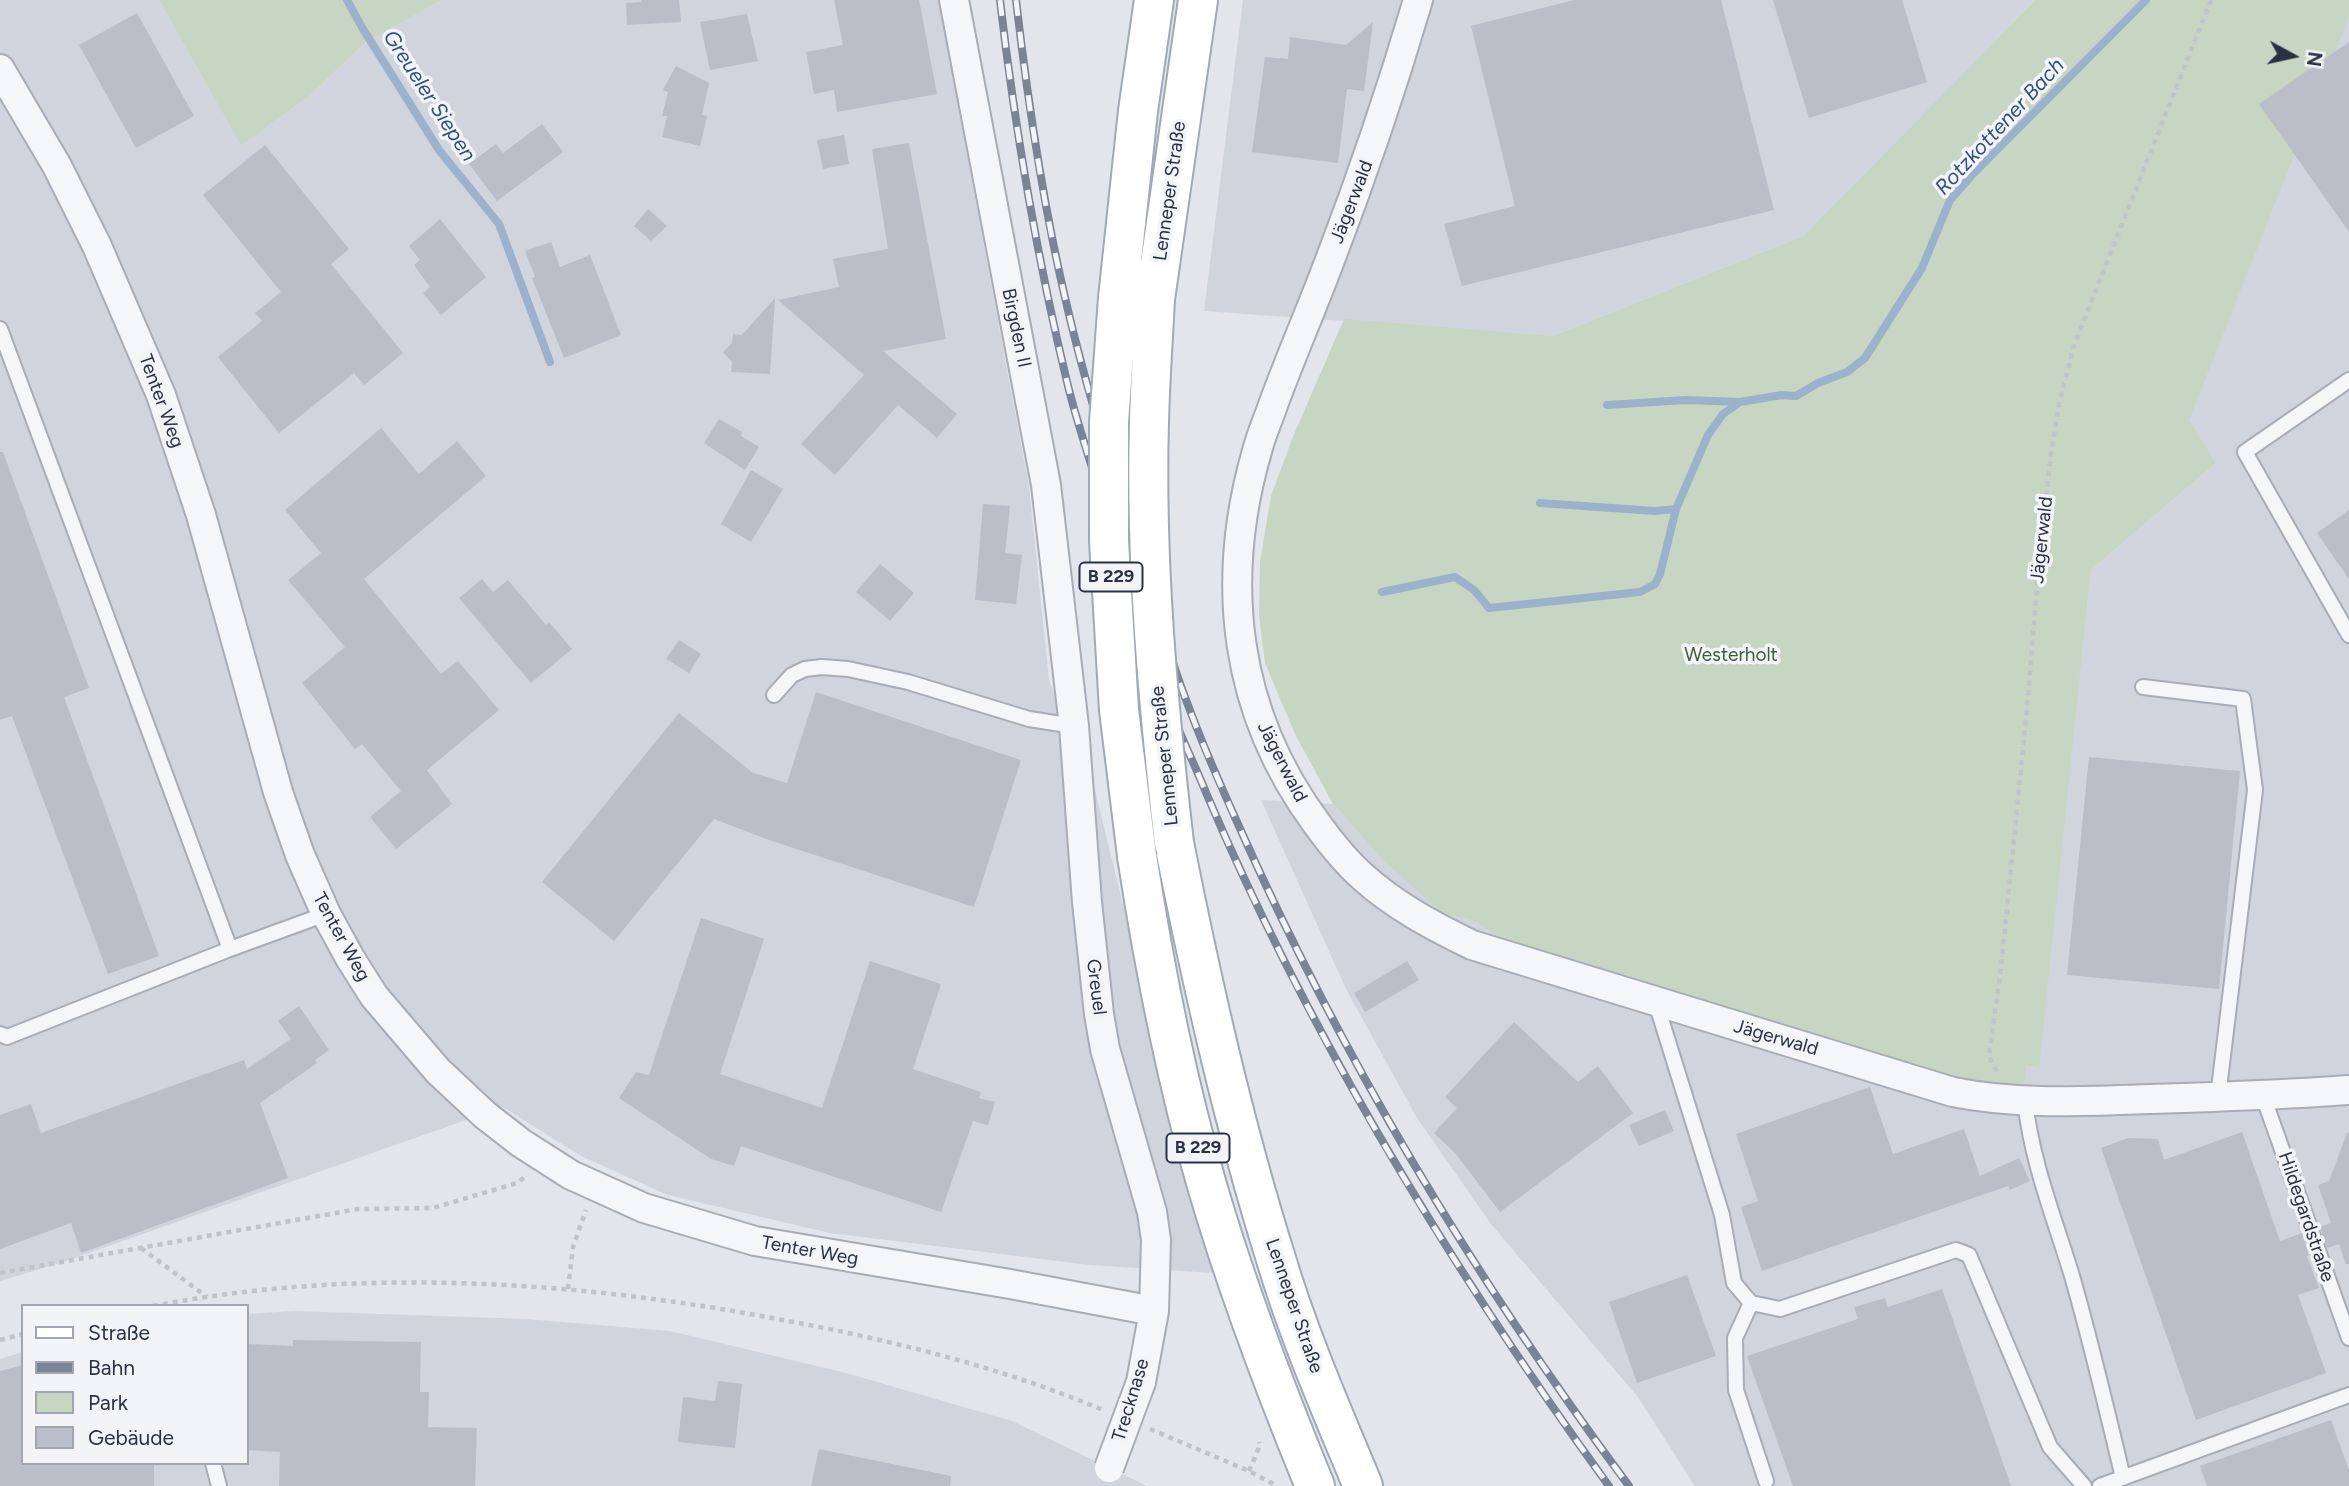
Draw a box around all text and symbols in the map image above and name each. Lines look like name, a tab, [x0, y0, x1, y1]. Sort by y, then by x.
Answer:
north arrow	[2258, 21, 2328, 91]
water label: Greueler Siepen	[377, 26, 481, 166]
text: N	[2302, 50, 2327, 68]
water label: Rotzkottener Bach	[1930, 54, 2070, 200]
street label: Lenneper Straße	[1149, 120, 1191, 262]
street label: Jägerwald	[1326, 157, 1378, 247]
street label: Birgden II	[996, 286, 1036, 370]
street label: Tenter Weg	[134, 351, 188, 451]
street label: Jägerwald	[2026, 496, 2058, 584]
road number: B 229	[1080, 562, 1142, 592]
park label: Westerholt	[1684, 644, 1778, 666]
street label: Lenneper Straße	[1146, 685, 1184, 827]
street label: Jägerwald	[1252, 718, 1312, 806]
street label: Tenter Weg	[307, 889, 375, 985]
street label: Greuel	[1081, 958, 1111, 1016]
street label: Jägerwald	[1731, 1015, 1821, 1061]
road number: B 229	[1166, 1134, 1230, 1162]
street label: Hildegardstraße	[2273, 1149, 2339, 1285]
street label: Tenter Weg	[760, 1231, 860, 1271]
street label: Lenneper Straße	[1260, 1236, 1328, 1376]
legend	[21, 1304, 248, 1465]
text: Straße	[88, 1320, 150, 1345]
text: Bahn	[88, 1355, 135, 1380]
street label: Trecknase	[1108, 1356, 1154, 1444]
text: Park	[88, 1390, 128, 1415]
text: Gebäude	[88, 1425, 174, 1450]

